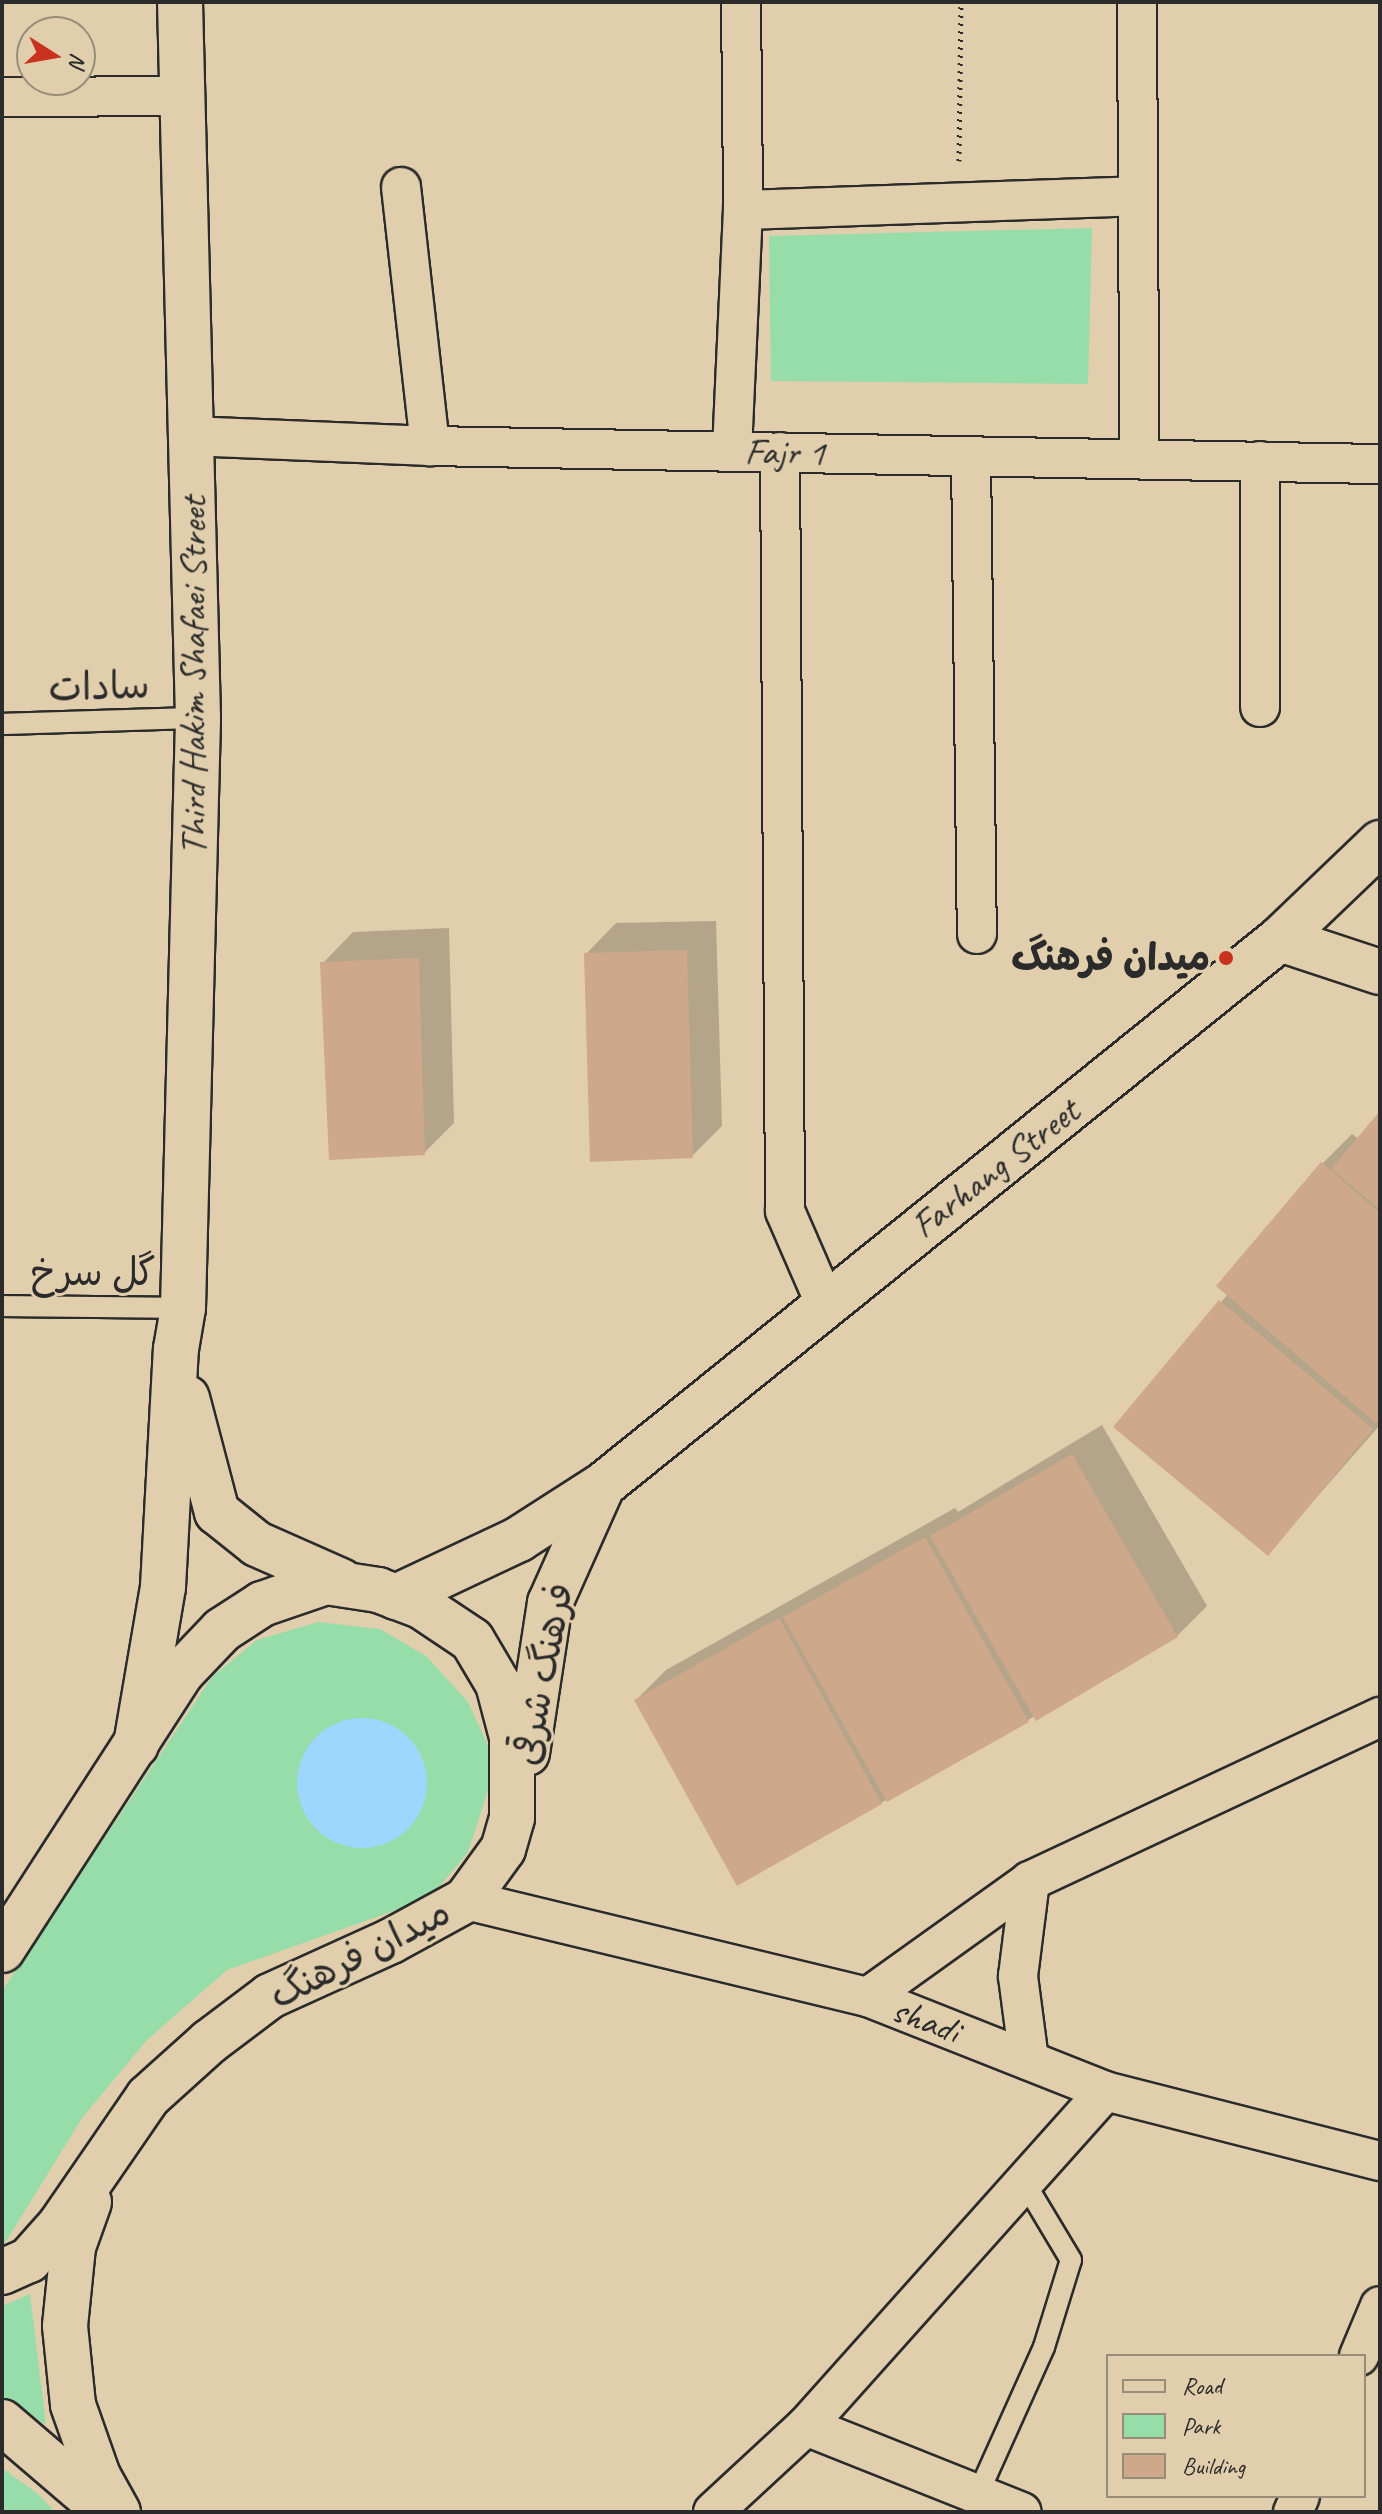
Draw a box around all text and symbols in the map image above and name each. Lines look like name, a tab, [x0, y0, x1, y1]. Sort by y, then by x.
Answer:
north arrow	[16, 16, 96, 96]
text: N	[63, 51, 93, 70]
street label: Fajr 1	[744, 429, 826, 475]
street label: Third Hakim Shafaei Street	[170, 494, 216, 858]
street label: سادات	[48, 662, 150, 712]
place label: میدان فرهنگ	[1011, 935, 1210, 981]
marker: میدان فرهنگ	[1217, 949, 1235, 967]
street label: Farhang Street	[902, 1088, 1088, 1248]
street label: گل سرخ	[30, 1250, 156, 1296]
street label: فرهنگ شرقی	[503, 1579, 583, 1769]
street label: میدان فرهنگ	[262, 1889, 458, 2019]
street label: shadi	[886, 1986, 966, 2054]
legend	[1106, 2354, 1366, 2498]
text: Road	[1182, 2371, 1222, 2401]
text: Park	[1182, 2411, 1220, 2441]
text: Building	[1182, 2451, 1245, 2481]

